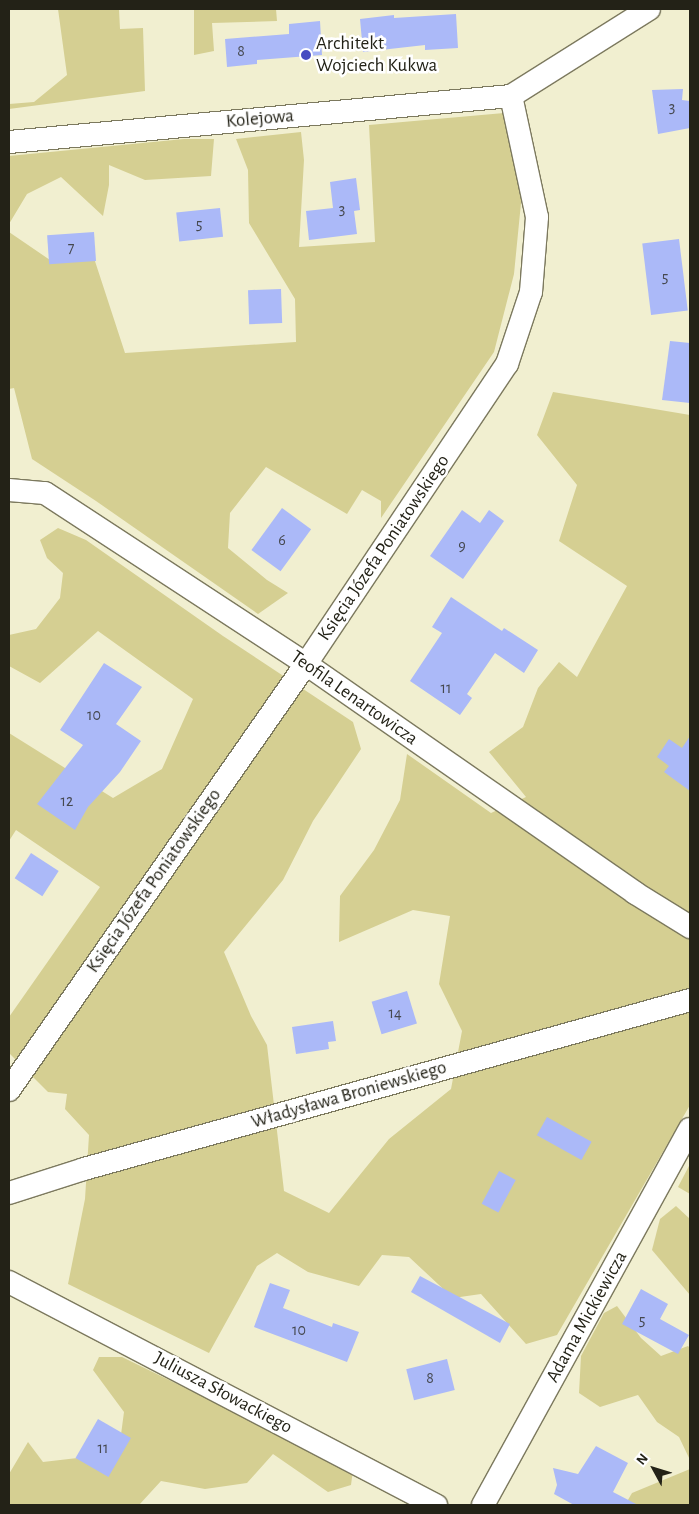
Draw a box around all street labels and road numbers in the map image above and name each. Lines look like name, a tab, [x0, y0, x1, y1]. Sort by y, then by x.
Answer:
street label: Kolejowa	[225, 105, 295, 133]
street label: Księcia Józefa Poniatowskiego	[313, 451, 455, 645]
street label: Teofila Lenartowicza	[286, 646, 422, 750]
street label: Księcia Józefa Poniatowskiego	[82, 785, 226, 977]
street label: Władysława Broniewskiego	[249, 1056, 449, 1134]
street label: Adama Mickiewicza	[542, 1247, 632, 1387]
street label: Juliusza Słowackiego	[150, 1347, 296, 1439]

